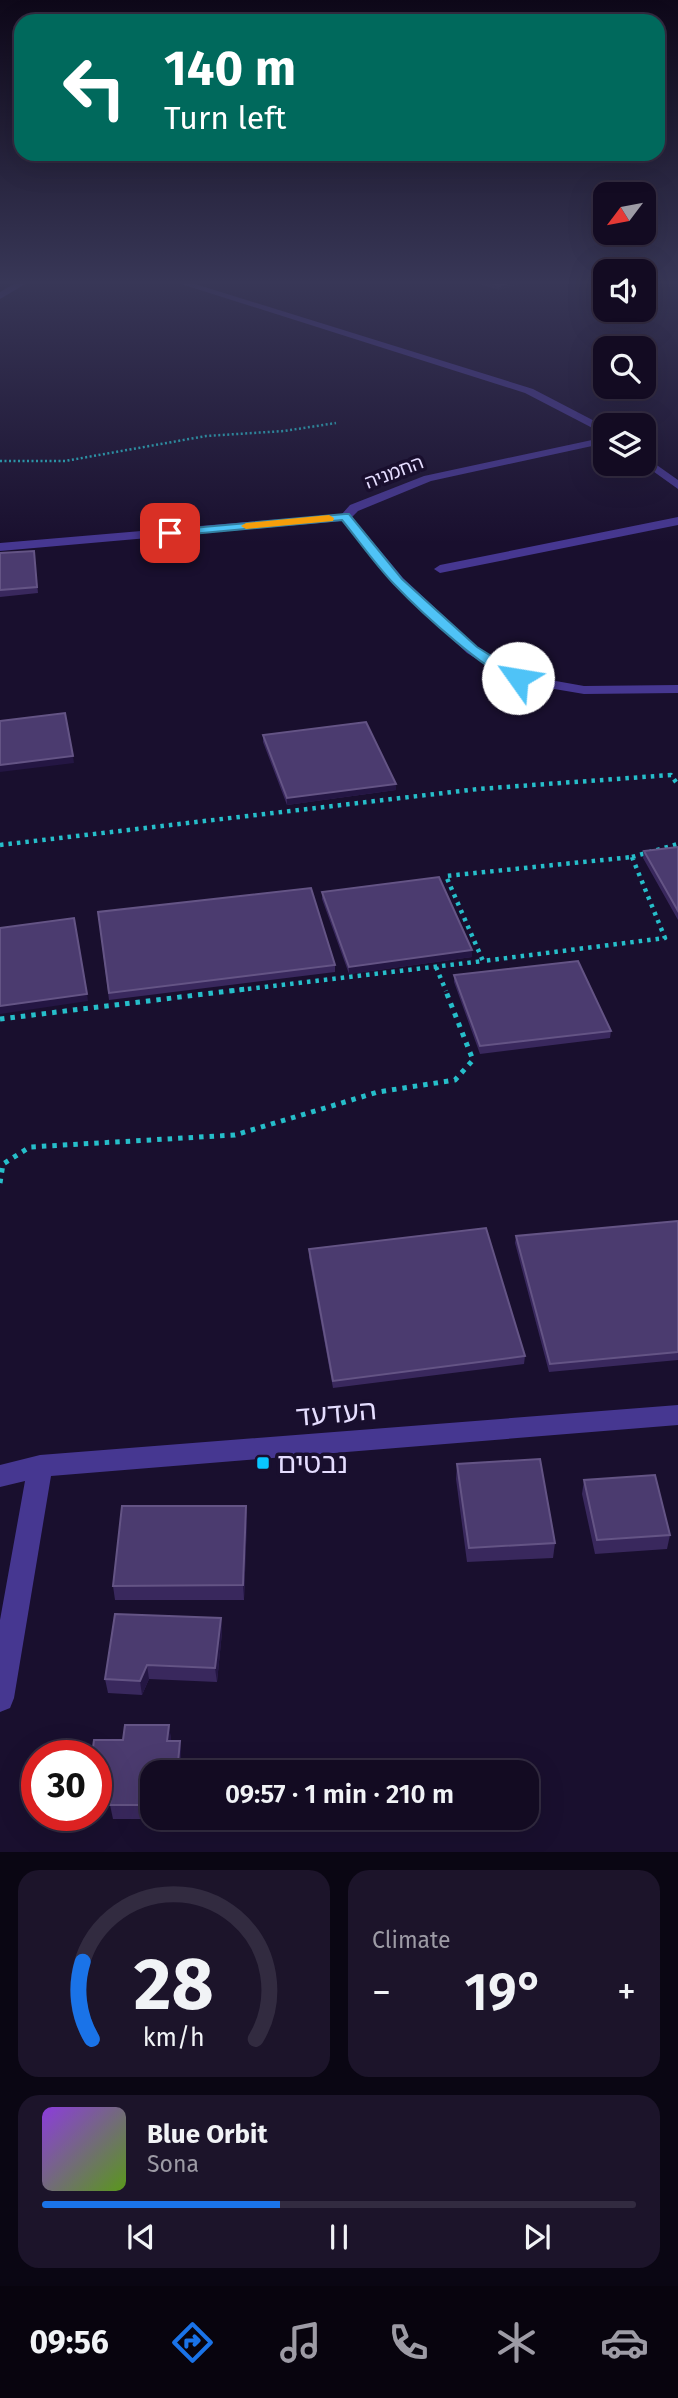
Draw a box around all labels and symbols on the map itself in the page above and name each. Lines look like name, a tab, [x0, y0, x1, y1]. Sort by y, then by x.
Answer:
north arrow	[593, 182, 656, 245]
street label: החמניה	[361, 450, 427, 494]
pin	[140, 503, 200, 563]
position arrow	[481, 641, 555, 715]
street label: העדעד	[294, 1393, 378, 1433]
place label: נבטים	[277, 1447, 348, 1480]
marker: נבטים	[255, 1455, 271, 1471]
speed limit sign: 30	[21, 1740, 112, 1831]

